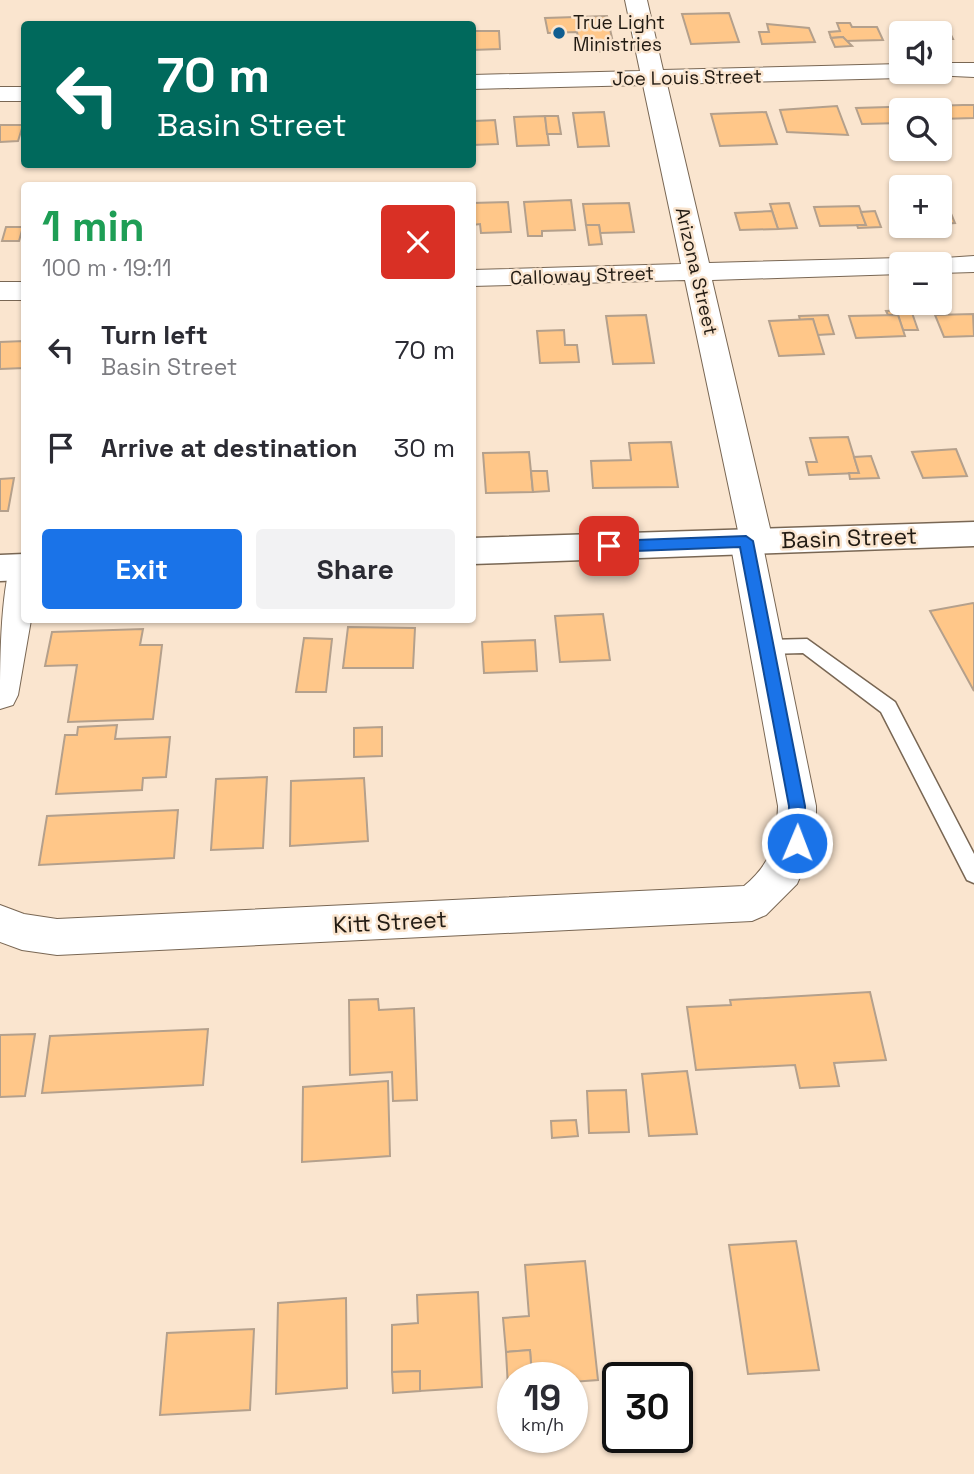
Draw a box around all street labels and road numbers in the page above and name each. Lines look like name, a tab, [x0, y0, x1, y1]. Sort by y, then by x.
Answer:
street label: Joe Louis Street	[612, 64, 762, 91]
street label: Arizona Street	[670, 205, 723, 338]
street label: Calloway Street	[509, 260, 655, 291]
street label: Basin Street	[780, 521, 918, 555]
street label: Kitt Street	[332, 904, 448, 940]

